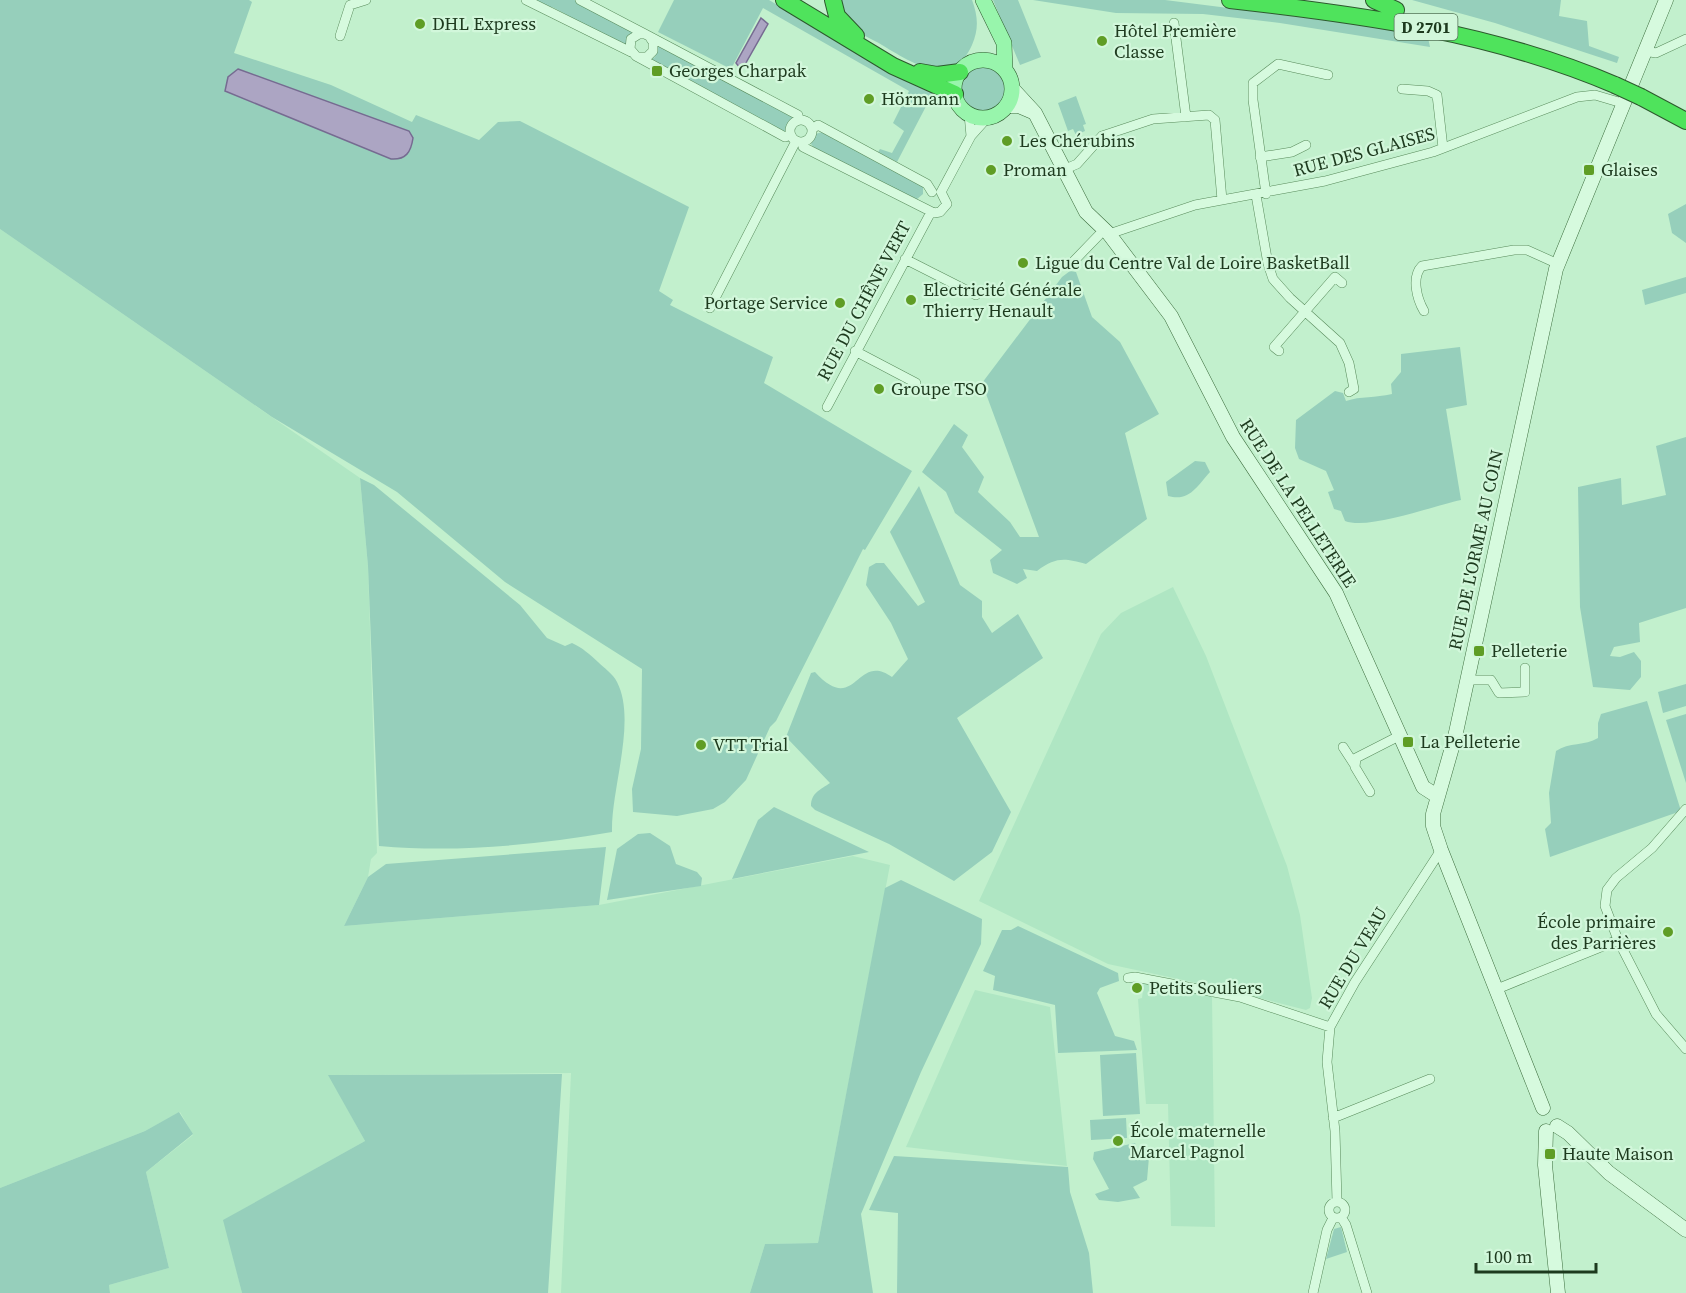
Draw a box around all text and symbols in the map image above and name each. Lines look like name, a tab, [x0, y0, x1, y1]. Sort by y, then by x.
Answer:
place label: DHL Express	[432, 11, 536, 36]
road number: D 2701	[1394, 14, 1458, 40]
marker: DHL Express	[413, 17, 427, 31]
place label: Hôtel Première Classe	[1114, 18, 1236, 64]
marker: Hôtel Première Classe	[1095, 34, 1109, 48]
place label: Georges Charpak	[669, 58, 807, 83]
marker: Georges Charpak	[650, 64, 664, 78]
place label: Hörmann	[881, 86, 960, 111]
marker: Hörmann	[862, 92, 876, 106]
street label: RUE DES GLAISES	[1290, 121, 1438, 182]
place label: Les Chérubins	[1019, 128, 1135, 153]
marker: Les Chérubins	[1000, 134, 1014, 148]
place label: Proman	[1003, 157, 1067, 182]
place label: Glaises	[1601, 157, 1658, 182]
marker: Proman	[984, 163, 998, 177]
marker: Glaises	[1582, 163, 1596, 177]
street label: RUE DU CHÊNE VERT	[811, 216, 916, 385]
place label: Ligue du Centre Val de Loire BasketBall	[1035, 250, 1350, 275]
marker: Ligue du Centre Val de Loire BasketBall	[1016, 256, 1030, 270]
place label: Electricité Générale Thierry Henault	[923, 277, 1082, 323]
place label: Portage Service	[704, 290, 828, 315]
marker: Electricité Générale Thierry Henault	[904, 293, 918, 307]
marker: Portage Service	[833, 296, 847, 310]
place label: Groupe TSO	[891, 376, 987, 401]
marker: Groupe TSO	[872, 382, 886, 396]
street label: RUE DE LA PELLETERIE	[1234, 413, 1363, 592]
street label: RUE DE L'ORME AU COIN	[1442, 447, 1509, 653]
place label: Pelleterie	[1491, 638, 1567, 663]
marker: Pelleterie	[1472, 644, 1486, 658]
place label: La Pelleterie	[1420, 729, 1520, 754]
place label: VTT Trial	[713, 732, 788, 757]
marker: La Pelleterie	[1401, 735, 1415, 749]
marker: VTT Trial	[694, 738, 708, 752]
street label: RUE DU VEAU	[1312, 902, 1393, 1013]
place label: École primaire des Parrières	[1537, 909, 1656, 955]
marker: École primaire des Parrières	[1661, 925, 1675, 939]
place label: Petits Souliers	[1149, 975, 1262, 1000]
marker: Petits Souliers	[1130, 981, 1144, 995]
place label: École maternelle Marcel Pagnol	[1130, 1118, 1266, 1164]
marker: École maternelle Marcel Pagnol	[1111, 1134, 1125, 1148]
place label: Haute Maison	[1562, 1141, 1674, 1166]
marker: Haute Maison	[1543, 1147, 1557, 1161]
scale bar	[1476, 1236, 1596, 1274]
text: 100 m	[1485, 1244, 1532, 1269]

